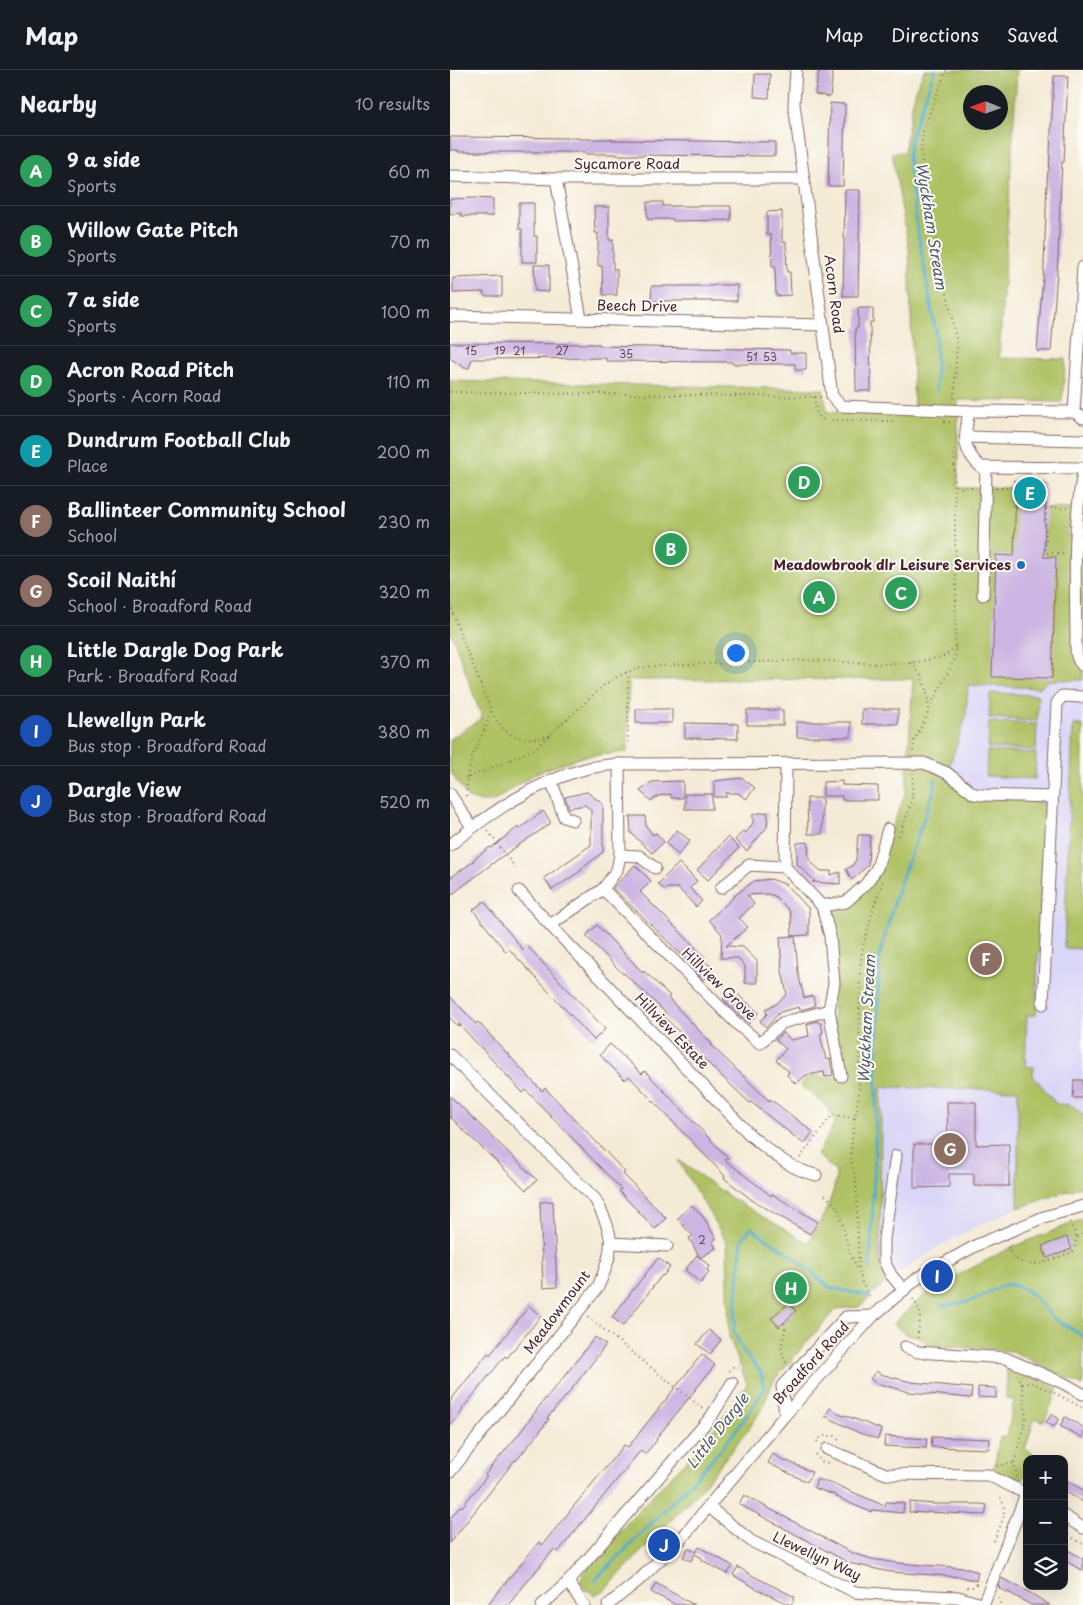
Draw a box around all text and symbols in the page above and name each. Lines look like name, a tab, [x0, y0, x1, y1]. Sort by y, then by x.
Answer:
text: Map	[25, 17, 78, 53]
text: Map	[825, 21, 863, 48]
text: Directions	[891, 21, 979, 48]
text: Saved	[1007, 21, 1058, 48]
north arrow	[963, 85, 1008, 130]
text: Nearby	[20, 87, 97, 119]
text: 10 results	[355, 91, 430, 115]
text: 9 a side	[67, 145, 140, 173]
street label: Sycamore Road	[574, 153, 680, 174]
text: A	[30, 159, 42, 183]
text: 60 m	[388, 159, 430, 183]
water label: Wyckham Stream	[911, 161, 954, 291]
text: Sports	[67, 173, 116, 197]
text: Willow Gate Pitch	[67, 215, 239, 243]
text: B	[31, 229, 41, 253]
text: 70 m	[390, 229, 430, 253]
text: Sports	[67, 243, 116, 267]
street label: Acorn Road	[819, 253, 850, 335]
text: 7 a side	[67, 285, 139, 313]
street label: Beech Drive	[597, 294, 677, 317]
text: C	[30, 299, 42, 323]
text: 100 m	[381, 299, 430, 323]
text: Sports	[67, 313, 116, 337]
house number: 15	[465, 342, 477, 359]
house number: 19	[494, 342, 506, 359]
house number: 21	[513, 342, 525, 359]
house number: 27	[555, 342, 569, 359]
house number: 35	[619, 345, 633, 362]
house number: 51	[746, 348, 758, 365]
house number: 53	[763, 348, 777, 365]
text: Acron Road Pitch	[67, 355, 234, 383]
text: D	[30, 369, 42, 393]
text: 110 m	[387, 369, 430, 393]
text: Sports · Acorn Road	[67, 383, 221, 407]
text: Dundrum Football Club	[67, 425, 291, 453]
text: E	[31, 439, 41, 463]
text: 200 m	[377, 439, 430, 463]
text: Place	[67, 453, 108, 477]
pin: D	[788, 463, 820, 501]
pin: E	[1014, 474, 1046, 512]
text: Ballinteer Community School	[67, 495, 346, 523]
text: F	[31, 509, 41, 533]
text: 230 m	[378, 509, 430, 533]
text: School	[67, 523, 117, 547]
pin: B	[655, 530, 687, 568]
place label: Meadowbrook dlr Leisure Services	[774, 554, 1011, 575]
marker: Meadowbrook dlr Leisure Services	[1015, 559, 1027, 571]
text: Scoil Naithí	[67, 565, 176, 593]
pin: C	[885, 574, 917, 612]
pin: A	[803, 578, 835, 616]
text: G	[29, 579, 43, 603]
text: 320 m	[379, 579, 430, 603]
text: School · Broadford Road	[67, 593, 252, 617]
text: Little Dargle Dog Park	[67, 635, 283, 663]
your location	[723, 640, 749, 666]
text: H	[30, 649, 42, 673]
text: 370 m	[380, 649, 430, 673]
text: Park · Broadford Road	[67, 663, 238, 687]
text: Llewellyn Park	[67, 705, 206, 733]
text: I	[33, 719, 39, 743]
text: 380 m	[378, 719, 430, 743]
text: Bus stop · Broadford Road	[67, 733, 266, 757]
text: Dargle View	[67, 775, 181, 803]
text: J	[31, 789, 41, 813]
text: 520 m	[379, 789, 430, 813]
text: Bus stop · Broadford Road	[67, 803, 266, 827]
pin: F	[970, 940, 1002, 978]
street label: Hillview Grove	[677, 943, 761, 1025]
water label: Wyckham Stream	[851, 954, 880, 1084]
street label: Hillview Estate	[630, 988, 714, 1073]
pin: G	[934, 1130, 966, 1168]
house number: 2	[698, 1231, 706, 1248]
pin: I	[921, 1257, 953, 1295]
street label: Meadowmount	[518, 1265, 595, 1358]
pin: H	[775, 1269, 807, 1307]
street label: Broadford Road	[768, 1316, 854, 1409]
water label: Little Dargle	[680, 1387, 754, 1473]
map controls	[1023, 1455, 1068, 1590]
button: +	[1023, 1455, 1068, 1500]
button: −	[1023, 1500, 1068, 1545]
pin: J	[648, 1526, 680, 1564]
street label: Llewellyn Way	[769, 1526, 865, 1585]
button: layers	[1023, 1545, 1068, 1590]

